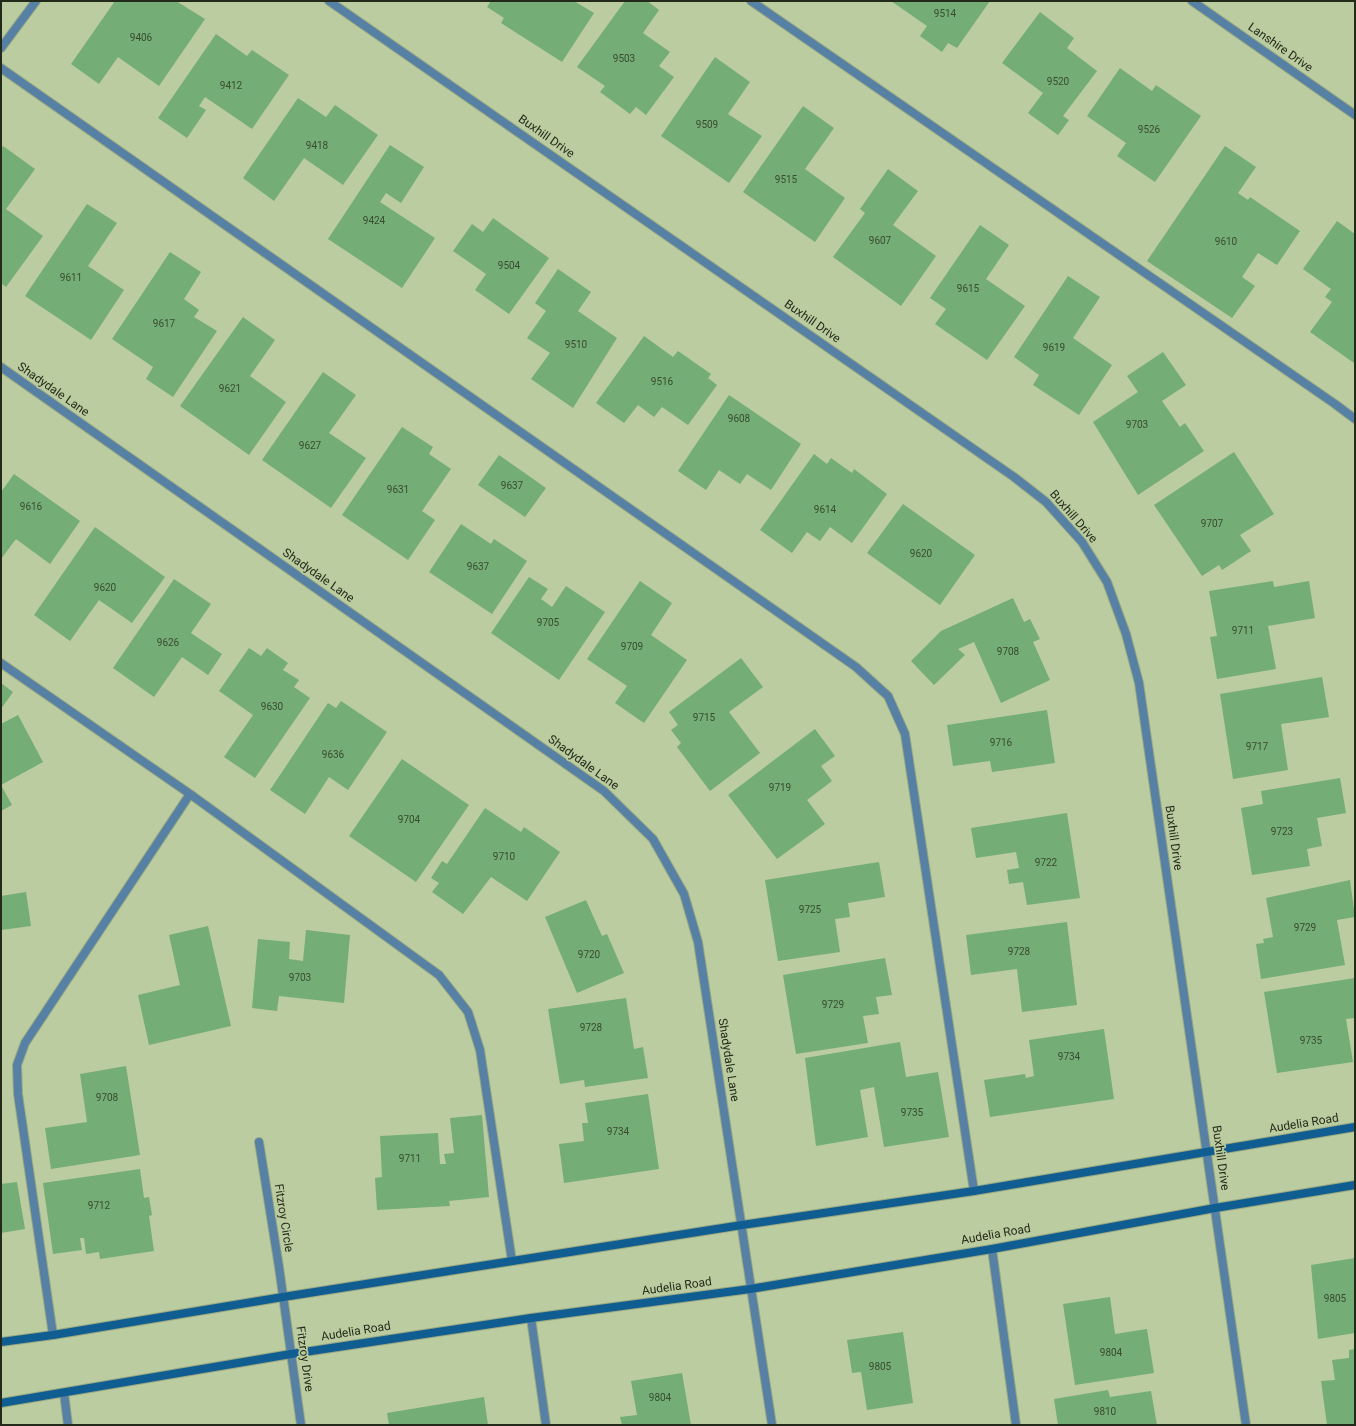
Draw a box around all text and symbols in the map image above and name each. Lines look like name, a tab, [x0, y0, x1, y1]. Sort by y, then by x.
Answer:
house number: 9514	[934, 8, 956, 20]
street label: Lanshire Drive	[1245, 20, 1315, 76]
house number: 9406	[130, 32, 152, 44]
house number: 9503	[613, 53, 635, 65]
house number: 9520	[1047, 76, 1069, 88]
house number: 9412	[220, 80, 242, 92]
street label: Buxhill Drive	[515, 112, 577, 162]
house number: 9509	[696, 119, 718, 131]
house number: 9526	[1138, 124, 1160, 136]
house number: 9418	[306, 140, 328, 152]
house number: 9515	[775, 174, 797, 186]
house number: 9424	[363, 215, 385, 227]
house number: 9607	[869, 235, 891, 247]
house number: 9610	[1215, 236, 1237, 248]
house number: 9504	[498, 260, 520, 272]
house number: 9611	[60, 272, 82, 284]
house number: 9615	[957, 283, 979, 295]
street label: Buxhill Drive	[781, 297, 843, 347]
house number: 9617	[153, 318, 175, 330]
house number: 9510	[565, 339, 587, 351]
house number: 9619	[1043, 342, 1065, 354]
street label: Shadydale Lane	[14, 360, 92, 420]
house number: 9516	[651, 376, 673, 388]
house number: 9621	[219, 383, 241, 395]
house number: 9608	[728, 413, 750, 425]
house number: 9703	[1126, 419, 1148, 431]
house number: 9627	[299, 440, 321, 452]
house number: 9637	[501, 480, 523, 492]
house number: 9631	[387, 484, 409, 496]
street label: Buxhill Drive	[1046, 488, 1100, 546]
house number: 9616	[20, 501, 42, 513]
house number: 9614	[814, 504, 836, 516]
house number: 9707	[1201, 518, 1223, 530]
street label: Shadydale Lane	[279, 546, 357, 606]
house number: 9620	[910, 548, 932, 560]
house number: 9637	[467, 561, 489, 573]
house number: 9620	[94, 582, 116, 594]
house number: 9705	[537, 617, 559, 629]
house number: 9711	[1232, 625, 1254, 637]
house number: 9626	[157, 637, 179, 649]
house number: 9709	[621, 641, 643, 653]
house number: 9708	[997, 646, 1019, 658]
house number: 9630	[261, 701, 283, 713]
house number: 9715	[693, 712, 715, 724]
street label: Shadydale Lane	[545, 732, 621, 794]
house number: 9716	[990, 737, 1012, 749]
house number: 9717	[1246, 741, 1268, 753]
house number: 9636	[322, 749, 344, 761]
house number: 9719	[769, 782, 791, 794]
street label: Buxhill Drive	[1161, 805, 1185, 871]
house number: 9704	[398, 814, 420, 826]
house number: 9723	[1271, 826, 1293, 838]
house number: 9710	[493, 851, 515, 863]
house number: 9722	[1035, 857, 1057, 869]
house number: 9725	[799, 904, 821, 916]
house number: 9729	[1294, 922, 1316, 934]
house number: 9728	[1008, 946, 1030, 958]
house number: 9720	[578, 949, 600, 961]
house number: 9703	[289, 972, 311, 984]
house number: 9729	[822, 999, 844, 1011]
street label: Shadydale Lane	[714, 1017, 742, 1103]
house number: 9728	[580, 1022, 602, 1034]
house number: 9735	[1300, 1035, 1322, 1047]
house number: 9734	[1058, 1051, 1080, 1063]
house number: 9708	[96, 1092, 118, 1104]
house number: 9735	[901, 1107, 923, 1119]
street label: Audelia Road	[1268, 1111, 1340, 1137]
street label: Buxhill Drive	[1208, 1125, 1232, 1191]
house number: 9734	[607, 1126, 629, 1138]
house number: 9711	[399, 1153, 421, 1165]
street label: Fitzroy Circle	[270, 1183, 296, 1253]
house number: 9712	[88, 1200, 110, 1212]
street label: Audelia Road	[960, 1222, 1032, 1248]
street label: Audelia Road	[641, 1275, 713, 1299]
house number: 9805	[1324, 1293, 1346, 1305]
street label: Audelia Road	[320, 1319, 392, 1345]
street label: Fitzroy Drive	[292, 1325, 316, 1393]
house number: 9804	[1100, 1347, 1122, 1359]
house number: 9805	[869, 1361, 891, 1373]
house number: 9804	[649, 1392, 671, 1404]
house number: 9810	[1094, 1406, 1116, 1418]

